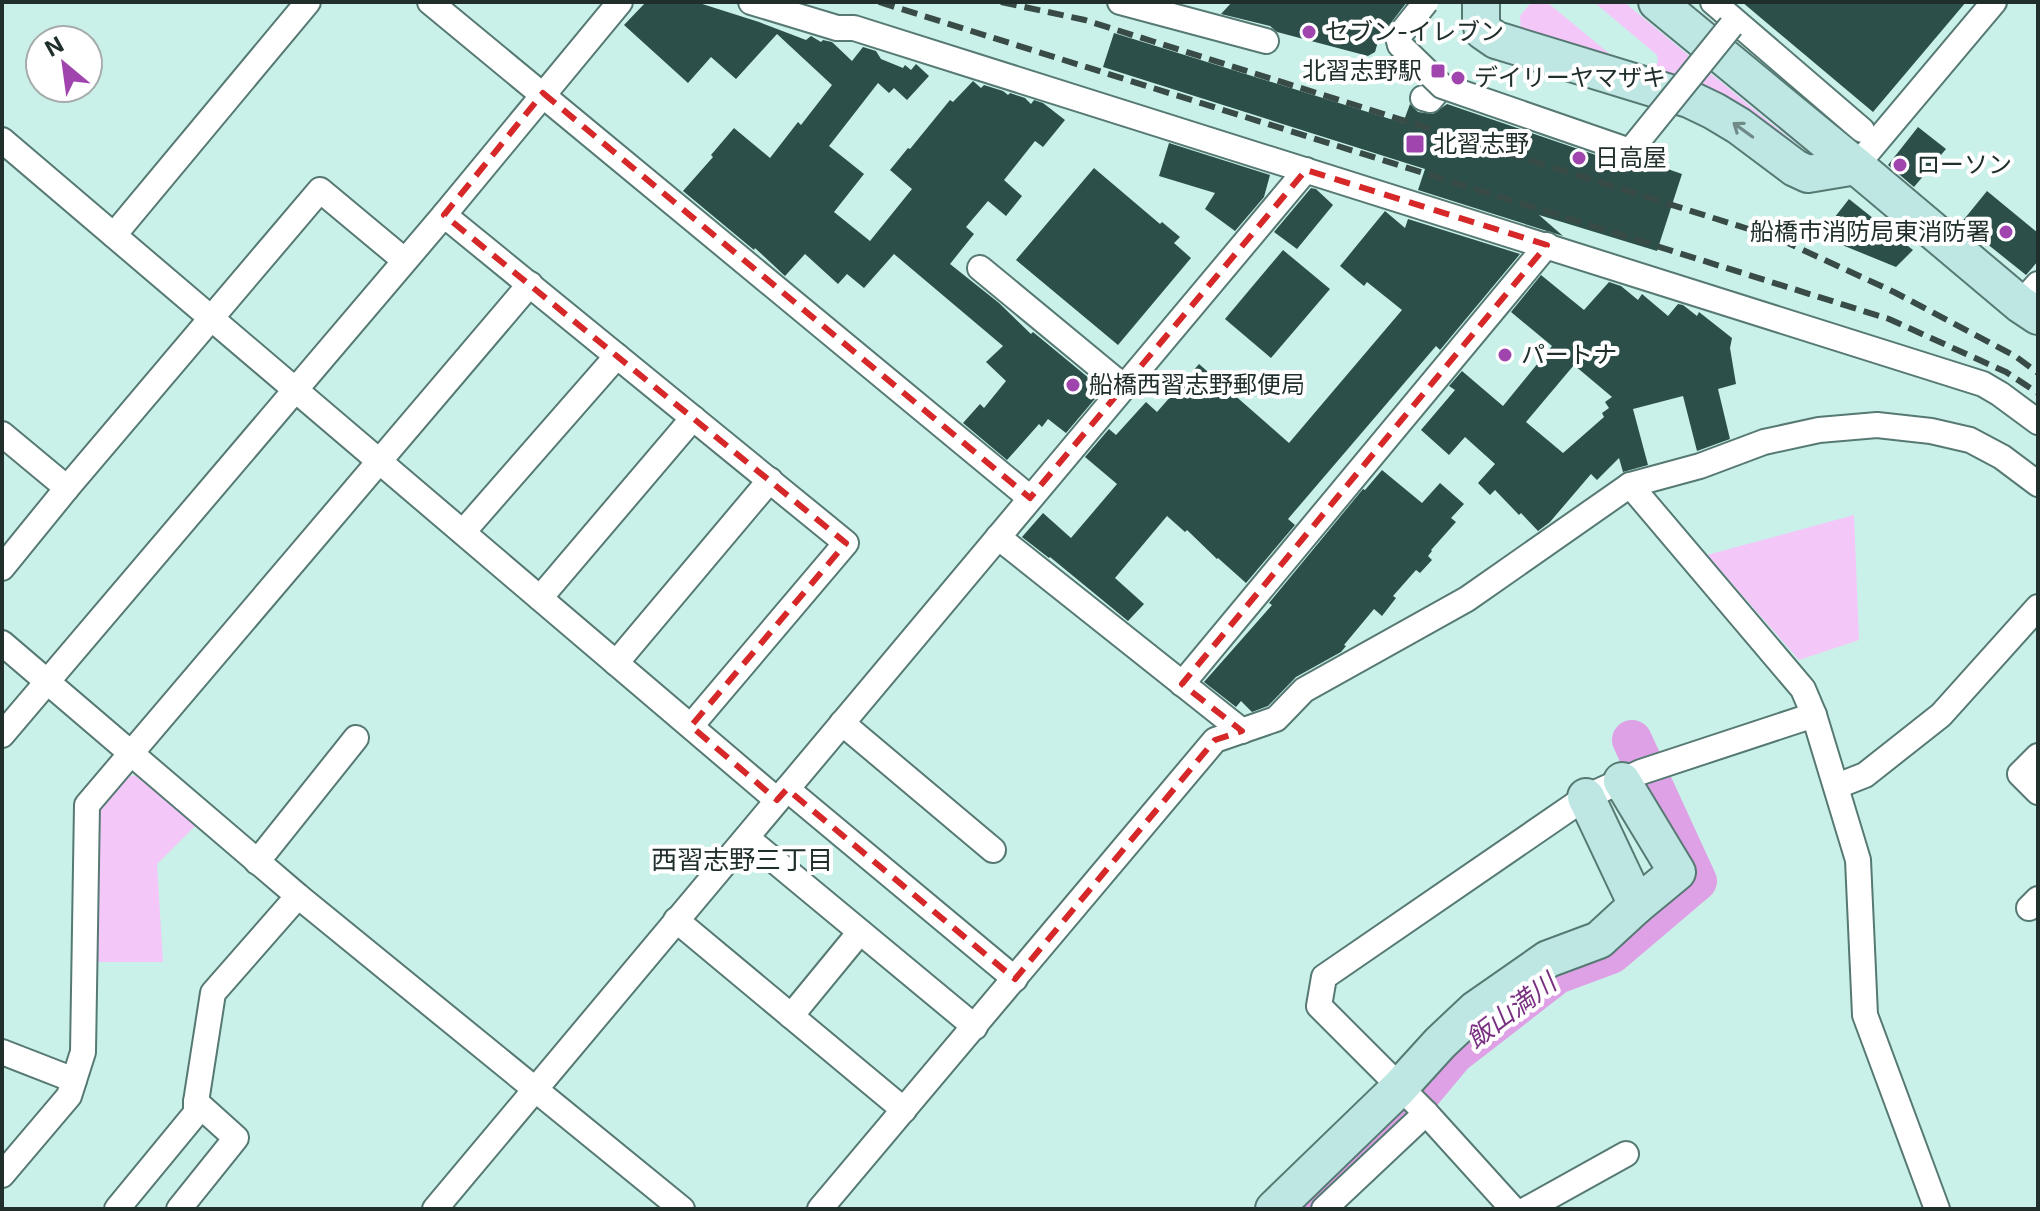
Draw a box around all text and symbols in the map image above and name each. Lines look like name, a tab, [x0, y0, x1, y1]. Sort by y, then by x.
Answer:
place label: セブン-イレブン	[1325, 17, 1504, 46]
marker: セブン-イレブン	[1300, 23, 1318, 41]
north arrow	[24, 24, 104, 104]
text: N	[41, 31, 68, 62]
place label: 北習志野駅	[1302, 56, 1422, 85]
marker: 北習志野駅	[1429, 62, 1447, 80]
place label: デイリーヤマザキ	[1474, 63, 1666, 92]
marker: デイリーヤマザキ	[1449, 69, 1467, 87]
one-way arrow	[1733, 122, 1755, 139]
place label: 北習志野	[1433, 129, 1529, 158]
marker: 北習志野	[1404, 133, 1426, 155]
place label: 日高屋	[1595, 143, 1667, 172]
marker: 日高屋	[1570, 149, 1588, 167]
place label: ローソン	[1916, 150, 2012, 179]
marker: ローソン	[1891, 156, 1909, 174]
place label: 船橋市消防局東消防署	[1750, 217, 1990, 246]
marker: 船橋市消防局東消防署	[1997, 223, 2015, 241]
place label: パートナ	[1521, 340, 1617, 369]
marker: パートナ	[1496, 346, 1514, 364]
place label: 船橋西習志野郵便局	[1089, 370, 1305, 399]
marker: 船橋西習志野郵便局	[1064, 376, 1082, 394]
district label: 西習志野三丁目	[651, 844, 833, 875]
water label: 飯山満川	[1460, 965, 1564, 1054]

